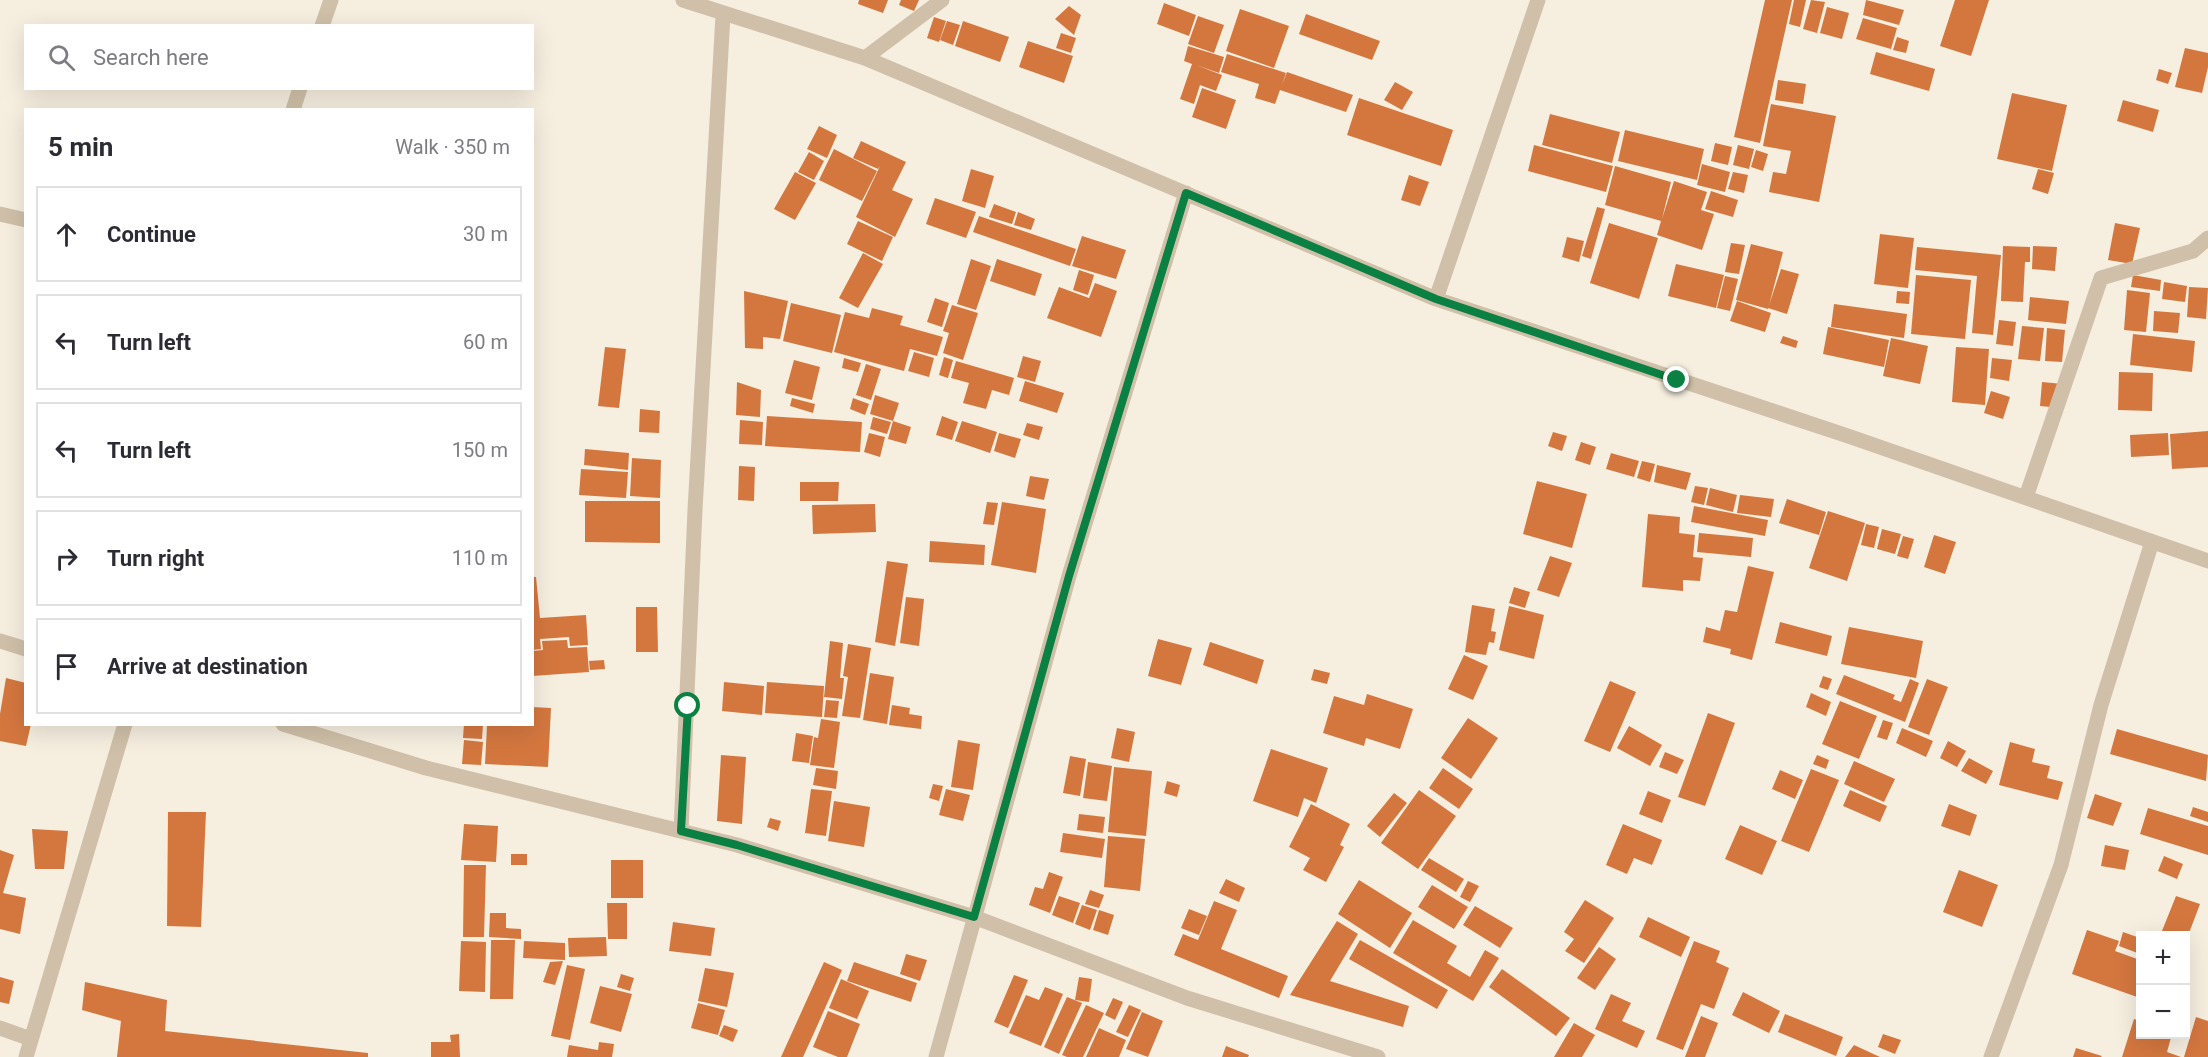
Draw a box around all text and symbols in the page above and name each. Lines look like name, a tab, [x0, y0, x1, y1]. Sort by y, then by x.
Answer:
search box	[24, 24, 534, 90]
icon: search	[45, 41, 78, 74]
text: Search here	[93, 45, 209, 70]
text: 5 min	[48, 132, 113, 162]
text: Walk · 350 m	[395, 135, 510, 159]
icon: ahead	[50, 218, 83, 251]
text: Continue	[107, 222, 196, 247]
text: 30 m	[463, 222, 508, 246]
icon: left	[50, 326, 83, 359]
text: Turn left	[107, 330, 191, 355]
text: 60 m	[463, 330, 508, 354]
route end	[1663, 366, 1689, 392]
icon: left	[50, 434, 83, 467]
text: Turn left	[107, 438, 191, 463]
text: 150 m	[452, 438, 508, 462]
icon: right	[50, 542, 83, 575]
text: Turn right	[107, 546, 204, 571]
text: 110 m	[452, 546, 508, 570]
icon: arrive	[50, 650, 83, 683]
text: Arrive at destination	[107, 654, 308, 679]
route start	[674, 692, 700, 718]
map controls	[2136, 931, 2190, 1039]
button: +	[2136, 931, 2190, 985]
button: −	[2136, 985, 2190, 1039]

